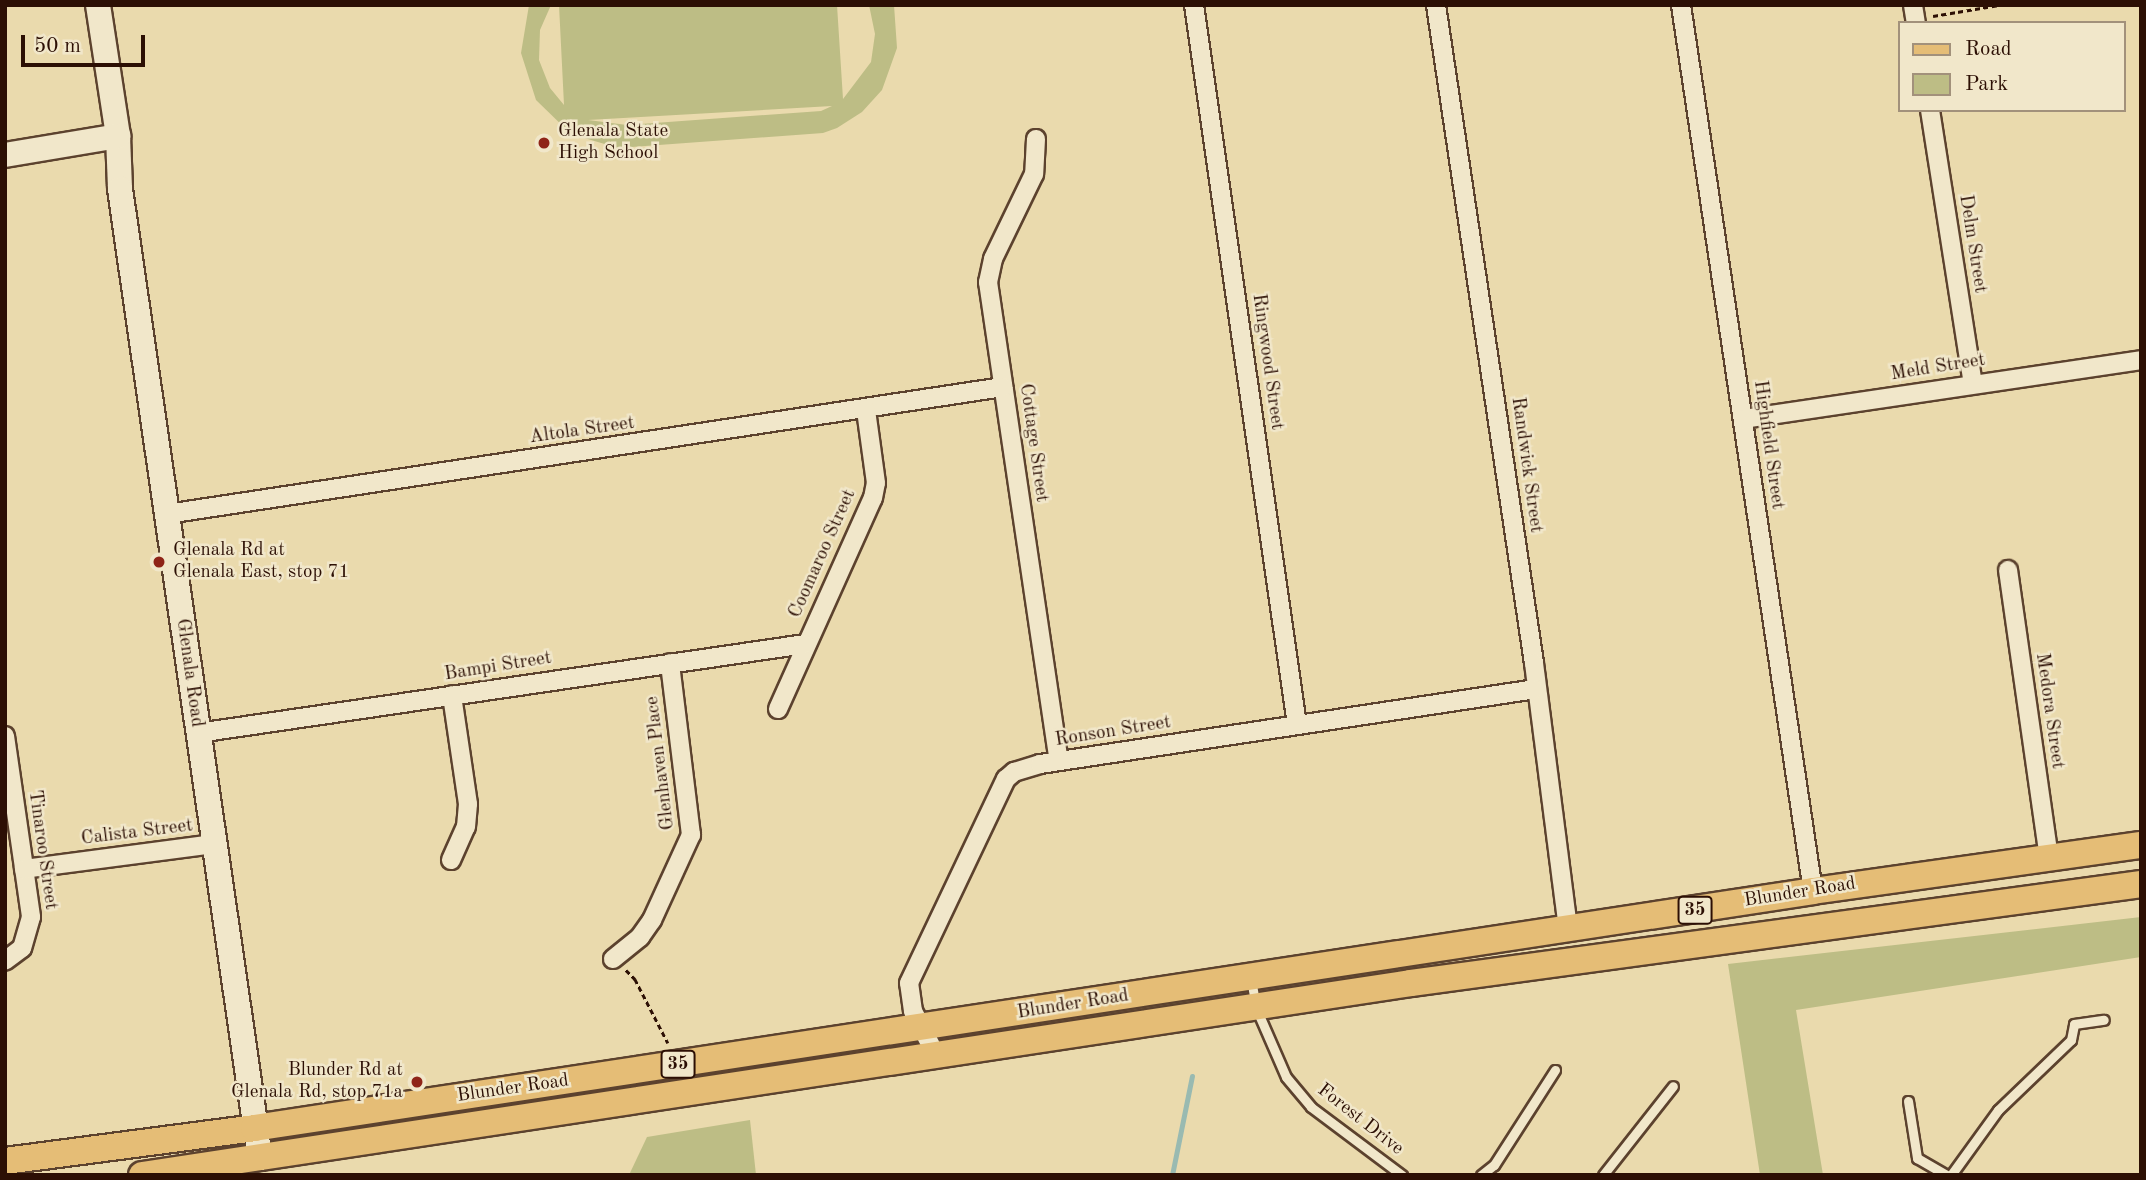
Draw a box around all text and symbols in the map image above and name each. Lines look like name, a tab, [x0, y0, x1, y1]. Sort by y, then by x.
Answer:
scale bar	[24, 21, 149, 65]
legend	[1898, 21, 2125, 112]
text: 50 m	[34, 36, 81, 57]
text: Road	[1965, 39, 2012, 60]
text: Park	[1965, 74, 2008, 95]
place label: Glenala State High School	[558, 121, 668, 165]
marker: Glenala State High School	[536, 135, 552, 151]
street label: Delm Street	[1953, 193, 1991, 295]
street label: Ringwood Street	[1246, 292, 1288, 432]
street label: Meld Street	[1889, 349, 1987, 387]
street label: Highfield Street	[1748, 379, 1788, 511]
street label: Cottage Street	[1013, 382, 1053, 504]
street label: Randwick Street	[1505, 396, 1547, 534]
street label: Altola Street	[528, 412, 636, 450]
street label: Coomaroo Street	[784, 486, 862, 622]
place label: Glenala Rd at Glenala East, stop 71	[173, 540, 350, 584]
marker: Glenala Rd at Glenala East, stop 71	[151, 554, 167, 570]
street label: Glenala Road	[170, 617, 208, 729]
street label: Bampi Street	[443, 647, 553, 687]
street label: Medora Street	[2030, 652, 2068, 770]
street label: Glenhaven Place	[641, 695, 681, 831]
street label: Ronson Street	[1053, 712, 1173, 752]
street label: Tinaroo Street	[22, 789, 62, 911]
street label: Calista Street	[80, 815, 194, 851]
street label: Blunder Road	[1743, 873, 1857, 913]
road number: 35	[1678, 896, 1712, 925]
street label: Blunder Road	[1016, 985, 1130, 1025]
road number: 35	[660, 1050, 696, 1078]
place label: Blunder Rd at Glenala Rd, stop 71a	[231, 1060, 403, 1104]
street label: Blunder Road	[456, 1070, 570, 1108]
marker: Blunder Rd at Glenala Rd, stop 71a	[409, 1074, 425, 1090]
street label: Forest Drive	[1312, 1079, 1408, 1161]

